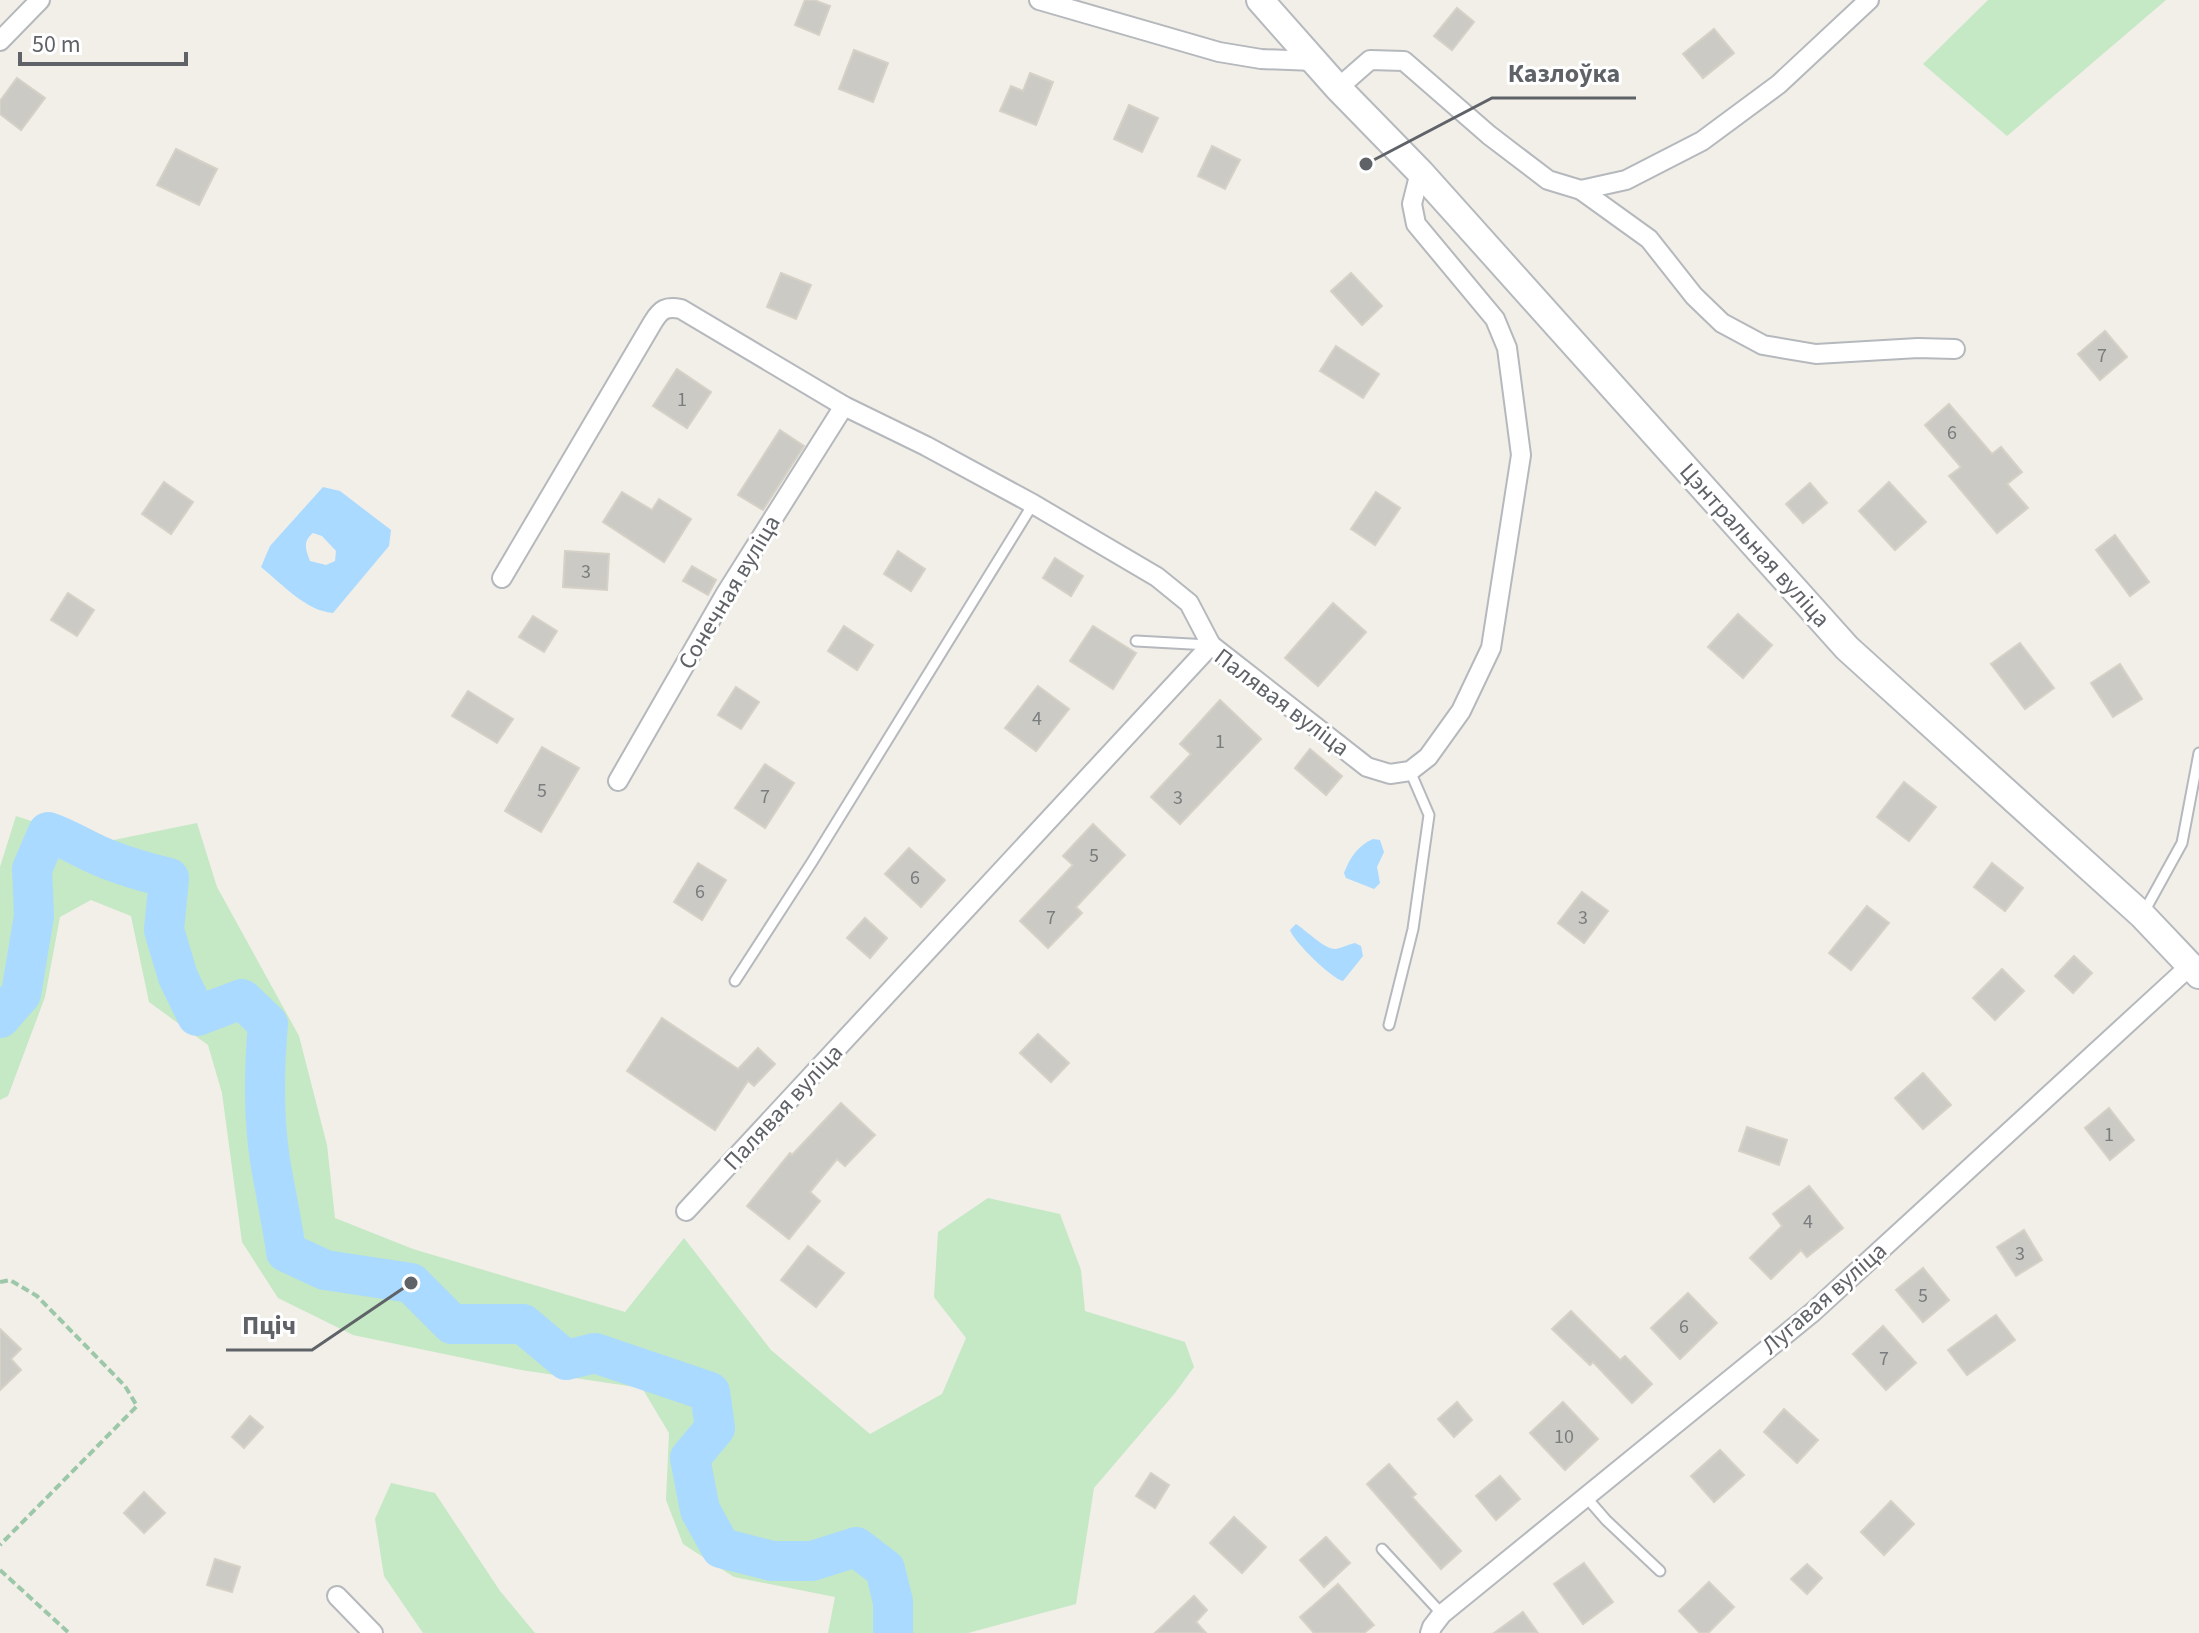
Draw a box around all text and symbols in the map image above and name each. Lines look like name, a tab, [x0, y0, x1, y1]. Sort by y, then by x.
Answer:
scale bar	[20, 16, 186, 66]
text: 50 m	[32, 27, 81, 62]
callout: Казлоўка	[1492, 48, 1636, 98]
text: Казлоўка	[1508, 55, 1620, 92]
house number: 7	[2097, 342, 2107, 370]
house number: 1	[677, 386, 687, 414]
house number: 6	[1947, 419, 1957, 447]
street label: Цэнтральная вуліца	[1671, 455, 1838, 635]
street label: Сонечная вуліца	[669, 508, 789, 676]
house number: 3	[581, 558, 591, 586]
street label: Палявая вуліца	[1207, 640, 1357, 765]
house number: 4	[1032, 705, 1042, 733]
house number: 1	[1215, 728, 1225, 756]
house number: 5	[537, 777, 547, 805]
house number: 7	[760, 783, 770, 811]
house number: 3	[1173, 784, 1183, 812]
house number: 5	[1089, 842, 1099, 870]
house number: 6	[910, 864, 920, 892]
house number: 6	[695, 878, 705, 906]
house number: 7	[1046, 904, 1056, 932]
house number: 3	[1578, 904, 1588, 932]
street label: Палявая вуліца	[715, 1036, 851, 1178]
house number: 1	[2104, 1121, 2114, 1149]
house number: 4	[1803, 1208, 1813, 1236]
street label: Лугавая вуліца	[1754, 1234, 1895, 1363]
house number: 3	[2015, 1240, 2025, 1268]
house number: 5	[1918, 1282, 1928, 1310]
callout: Пціч	[226, 1300, 312, 1350]
text: Пціч	[242, 1307, 296, 1344]
house number: 6	[1679, 1313, 1689, 1341]
house number: 7	[1879, 1345, 1889, 1373]
house number: 10	[1554, 1423, 1574, 1451]

